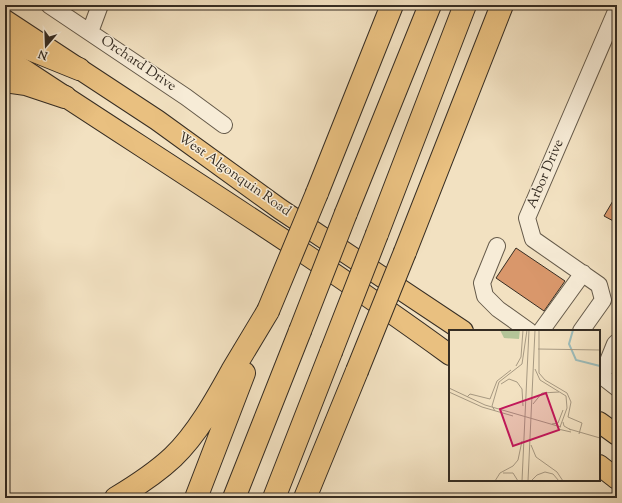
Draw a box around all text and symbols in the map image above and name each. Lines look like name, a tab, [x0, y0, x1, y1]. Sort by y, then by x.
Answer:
north arrow	[26, 26, 66, 66]
street label: Orchard Drive	[96, 31, 180, 97]
text: N	[36, 45, 51, 64]
street label: West Algonquin Road	[173, 128, 295, 222]
street label: Arbor Drive	[522, 136, 570, 212]
inset map	[449, 330, 600, 481]

